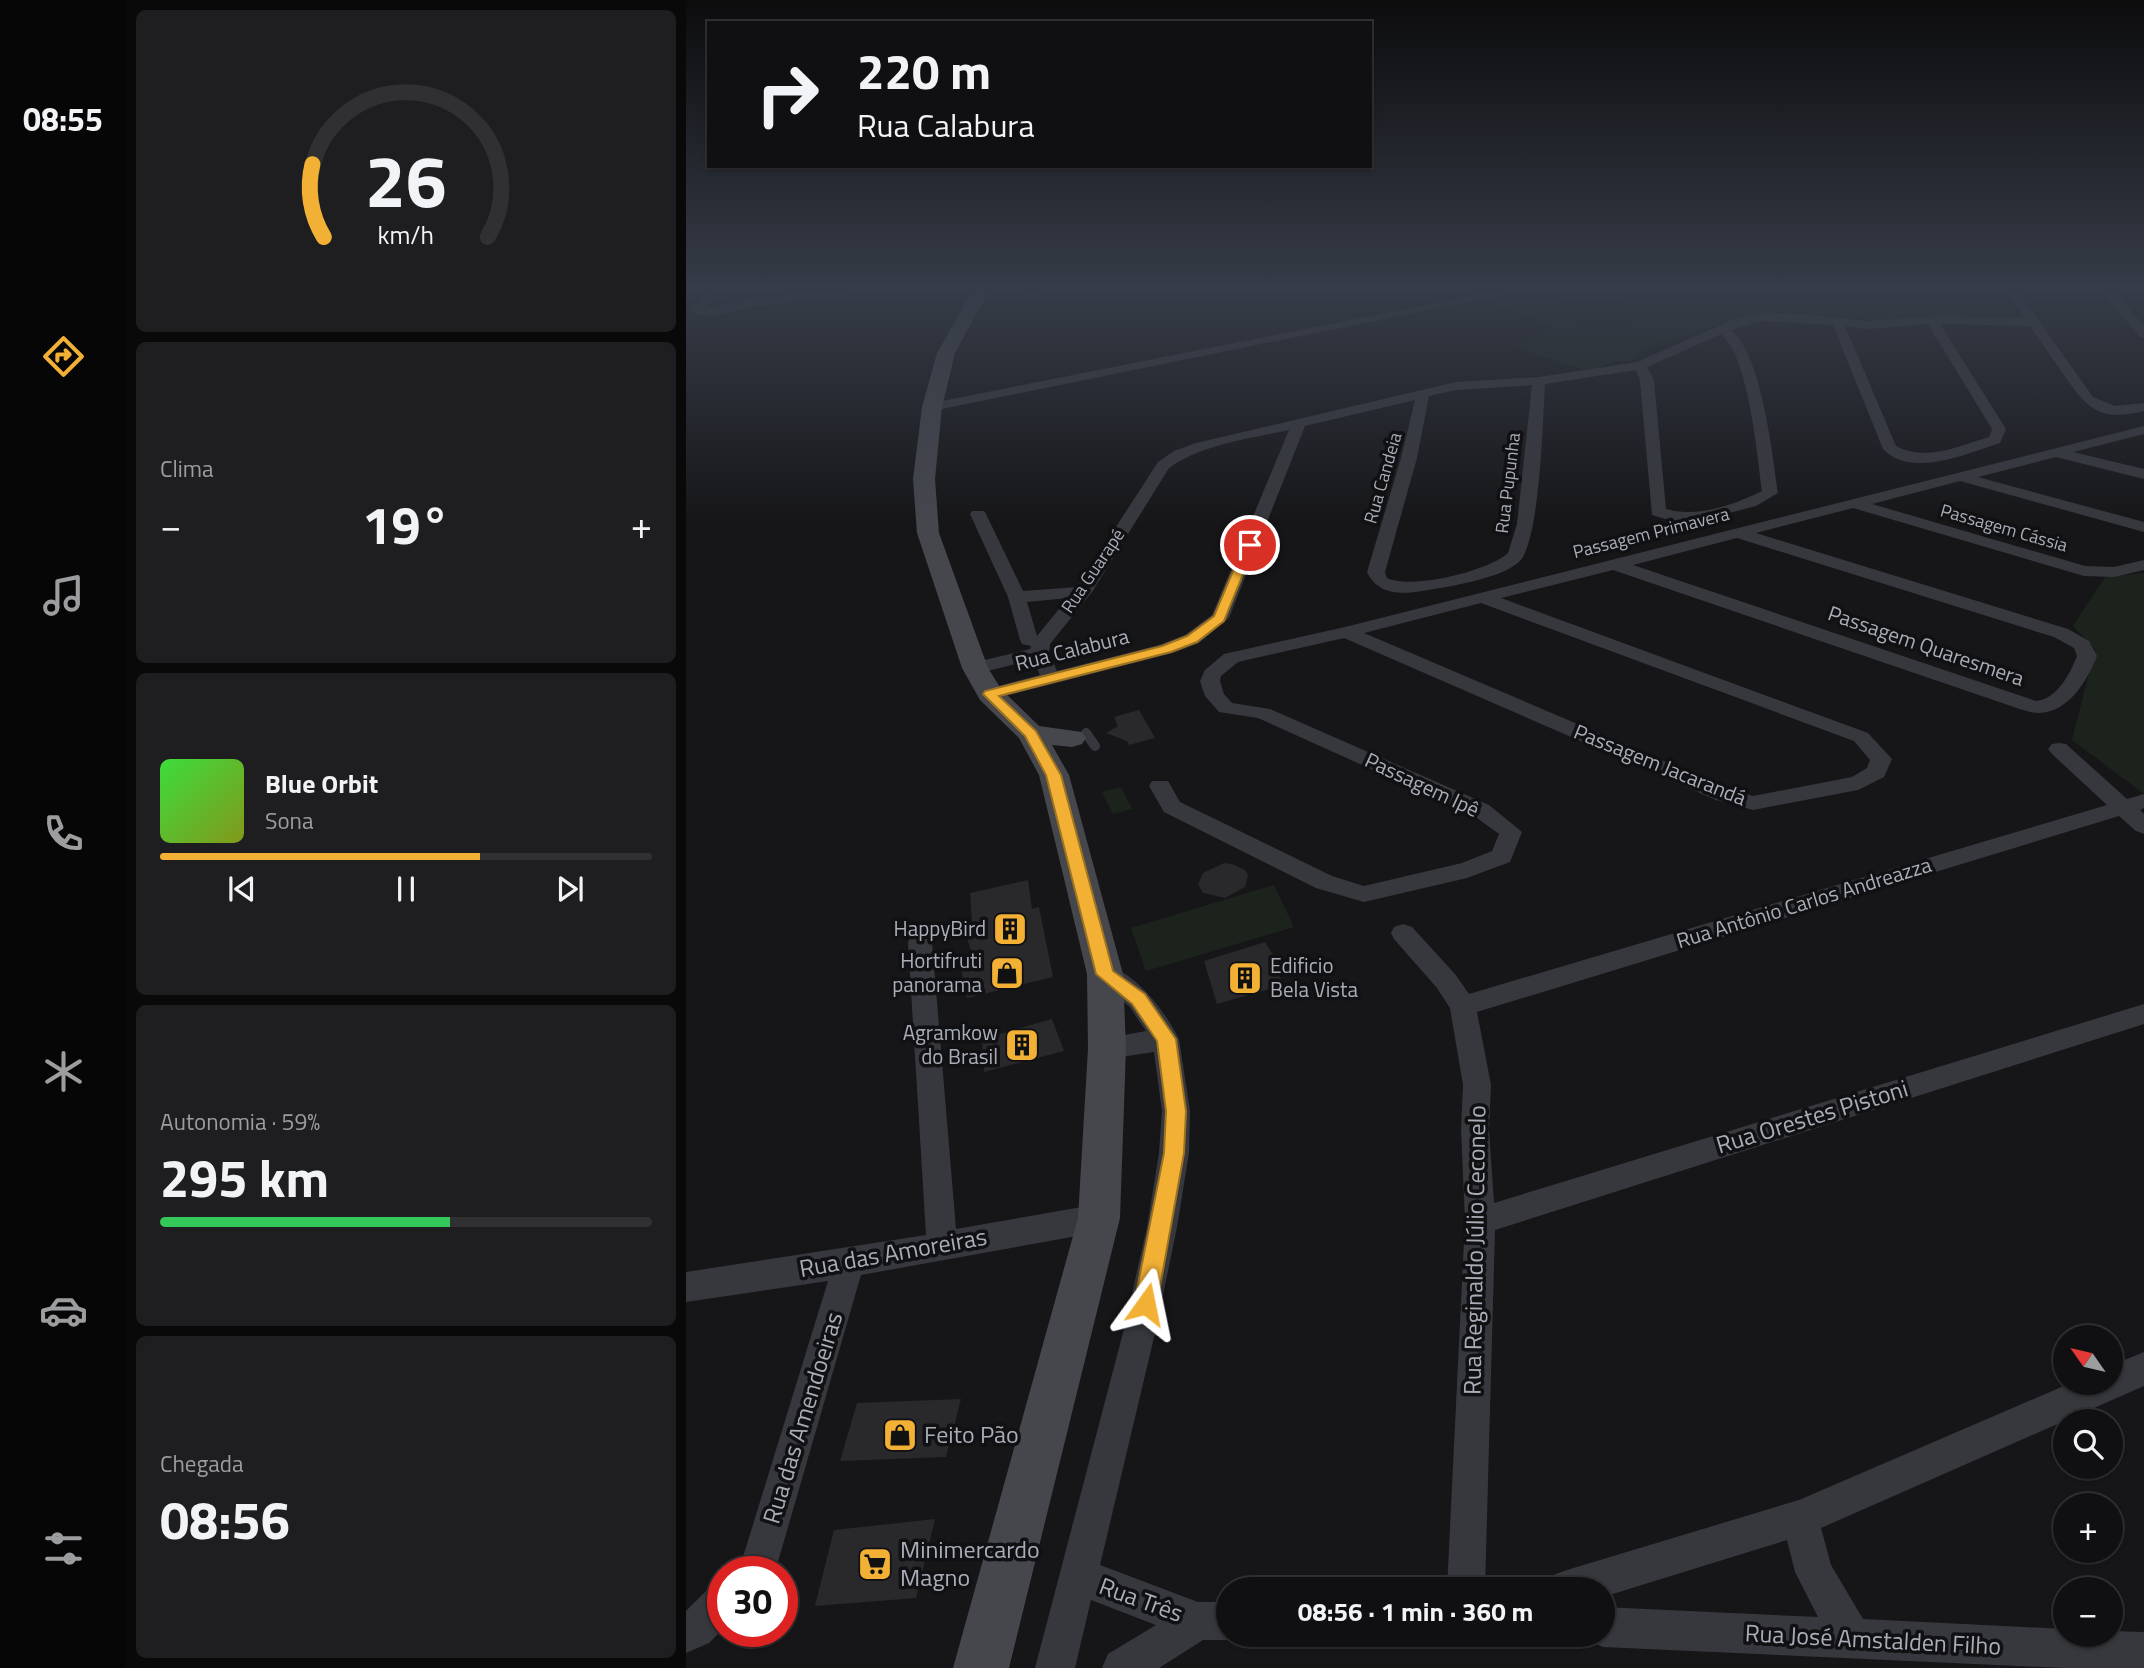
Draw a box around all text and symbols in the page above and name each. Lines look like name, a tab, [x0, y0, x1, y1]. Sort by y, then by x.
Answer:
text: 220 m	[857, 33, 991, 108]
icon: right	[742, 49, 833, 140]
text: 08:55	[23, 95, 103, 143]
text: Rua Calabura	[857, 101, 1034, 149]
text: 26	[365, 125, 447, 235]
text: km/h	[378, 216, 434, 254]
icon: directions	[39, 332, 88, 381]
street label: Rua Candeia	[1357, 429, 1408, 527]
street label: Rua Pupunha	[1488, 431, 1527, 535]
text: Clima	[160, 451, 214, 486]
text: 19°	[362, 485, 450, 564]
text: −	[160, 496, 181, 554]
text: +	[631, 496, 652, 554]
street label: Passagem Cássia	[1937, 496, 2071, 559]
street label: Passagem Primavera	[1570, 500, 1732, 565]
pin	[1220, 515, 1280, 575]
street label: Rua Guarapé	[1054, 523, 1131, 619]
icon: arrive	[1231, 526, 1269, 564]
icon: music	[39, 571, 88, 620]
street label: Passagem Quaresmera	[1824, 596, 2029, 694]
street label: Rua Calabura	[1011, 619, 1133, 679]
street label: Passagem Jacarandá	[1569, 715, 1752, 813]
street label: Passagem Ipê	[1360, 744, 1485, 825]
text: Blue Orbit	[265, 764, 378, 803]
text: Sona	[265, 803, 313, 838]
icon: phone	[39, 809, 88, 858]
street label: Rua Antônio Carlos Andreazza	[1672, 848, 1936, 956]
icon: previous	[223, 870, 261, 908]
icon: pause	[387, 870, 425, 908]
icon: next	[551, 870, 589, 908]
building icon: HappyBird	[991, 910, 1029, 948]
place label: HappyBird	[894, 912, 986, 944]
place label: Hortifruti panorama	[892, 944, 982, 1000]
place label: Edificio Bela Vista	[1270, 949, 1358, 1005]
shop icon: Hortifruti panorama	[988, 954, 1026, 992]
building icon: Edificio Bela Vista	[1226, 959, 1264, 997]
place label: Agramkow do Brasil	[903, 1016, 998, 1072]
building icon: Agramkow do Brasil	[1003, 1026, 1041, 1064]
icon: climate	[39, 1047, 88, 1096]
street label: Rua Orestes Pistoni	[1711, 1070, 1912, 1162]
text: Autonomia · 59%	[160, 1104, 320, 1139]
street label: Rua Reginaldo Júlio Ceconelo	[1453, 1105, 1495, 1395]
text: 295 km	[160, 1138, 329, 1217]
street label: Rua das Amoreiras	[796, 1218, 989, 1286]
position arrow	[1109, 1267, 1183, 1341]
icon: car	[39, 1286, 88, 1335]
street label: Rua das Amendoeiras	[753, 1307, 851, 1528]
north arrow	[2053, 1325, 2123, 1395]
map controls	[2053, 1325, 2123, 1647]
button: search	[2053, 1409, 2123, 1479]
shop icon: Feito Pão	[881, 1416, 919, 1454]
place label: Feito Pão	[924, 1416, 1019, 1452]
text: Chegada	[160, 1446, 244, 1481]
text: 08:56	[160, 1480, 290, 1559]
button: +	[2053, 1493, 2123, 1563]
icon: filters	[39, 1524, 88, 1573]
place label: Minimercardo Magno	[900, 1531, 1040, 1595]
supermarket icon: Minimercardo Magno	[856, 1545, 894, 1583]
speed limit sign: 30	[707, 1556, 798, 1647]
street label: Rua Três	[1094, 1567, 1188, 1631]
button: −	[2053, 1577, 2123, 1647]
text: 08:56 · 1 min · 360 m	[1298, 1592, 1533, 1631]
street label: Rua José Amstalden Filho	[1744, 1614, 2002, 1664]

